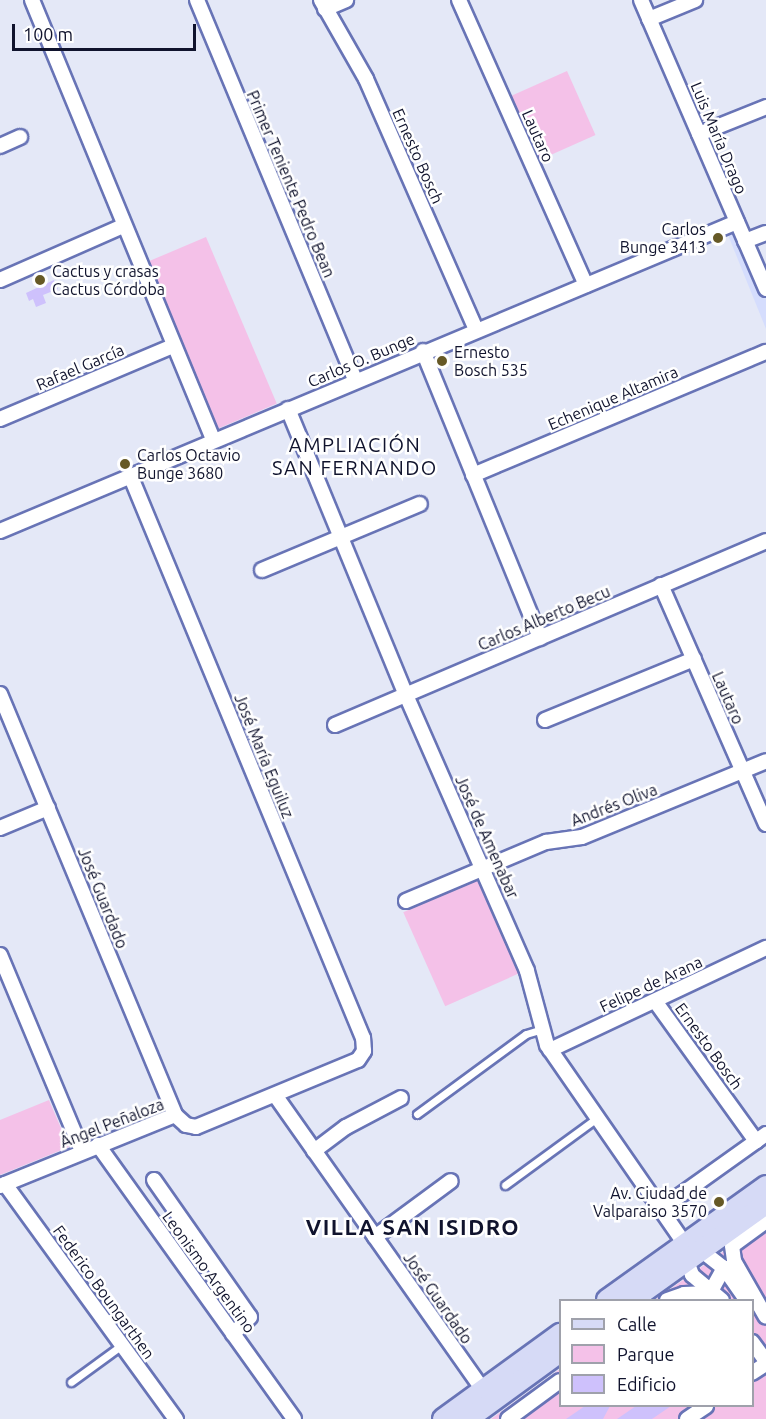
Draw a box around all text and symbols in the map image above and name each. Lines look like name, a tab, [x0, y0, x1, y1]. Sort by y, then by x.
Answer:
scale bar	[15, 12, 200, 50]
text: 100 m	[23, 24, 73, 44]
street label: Luis María Drago	[687, 79, 751, 197]
street label: Primer Teniente Pedro Bean	[243, 88, 339, 280]
street label: Ernesto Bosch	[388, 105, 448, 207]
street label: Lautaro	[518, 107, 558, 165]
place label: Carlos Bunge 3413	[620, 219, 706, 257]
marker: Carlos Bunge 3413	[711, 231, 725, 245]
place label: Cactus y crasas Cactus Córdoba	[52, 261, 165, 299]
marker: Cactus y crasas Cactus Córdoba	[33, 273, 47, 287]
street label: Carlos O. Bunge	[305, 329, 417, 391]
street label: Rafael García	[33, 340, 127, 394]
place label: Ernesto Bosch 535	[454, 342, 528, 380]
marker: Ernesto Bosch 535	[435, 354, 449, 368]
street label: Echenique Altamira	[545, 362, 681, 434]
district label: AMPLIACIÓN SAN FERNANDO	[272, 432, 438, 479]
place label: Carlos Octavio Bunge 3680	[137, 445, 241, 483]
marker: Carlos Octavio Bunge 3680	[118, 457, 132, 471]
street label: Carlos Alberto Becu	[475, 581, 613, 655]
street label: Lautaro	[708, 669, 748, 727]
street label: José María Eguiluz	[230, 691, 298, 821]
street label: José de Amenabar	[451, 773, 523, 901]
street label: Andrés Oliva	[568, 780, 660, 830]
street label: José Guardado	[74, 845, 132, 951]
street label: Felipe de Arana	[597, 952, 705, 1016]
street label: Ernesto Bosch	[671, 999, 747, 1093]
street label: Ángel Peñaloza	[57, 1094, 167, 1152]
place label: Av. Ciudad de Valparaiso 3570	[593, 1183, 707, 1221]
marker: Av. Ciudad de Valparaiso 3570	[712, 1195, 726, 1209]
street label: Leonismo Argentino	[158, 1208, 260, 1336]
district label: VILLA SAN ISIDRO	[306, 1214, 520, 1240]
street label: Federico Boungarthen	[49, 1221, 159, 1363]
street label: José Guardado	[399, 1249, 477, 1347]
legend	[559, 1299, 754, 1407]
text: Calle	[617, 1314, 657, 1334]
text: Parque	[617, 1344, 674, 1364]
text: Edificio	[617, 1374, 676, 1394]

